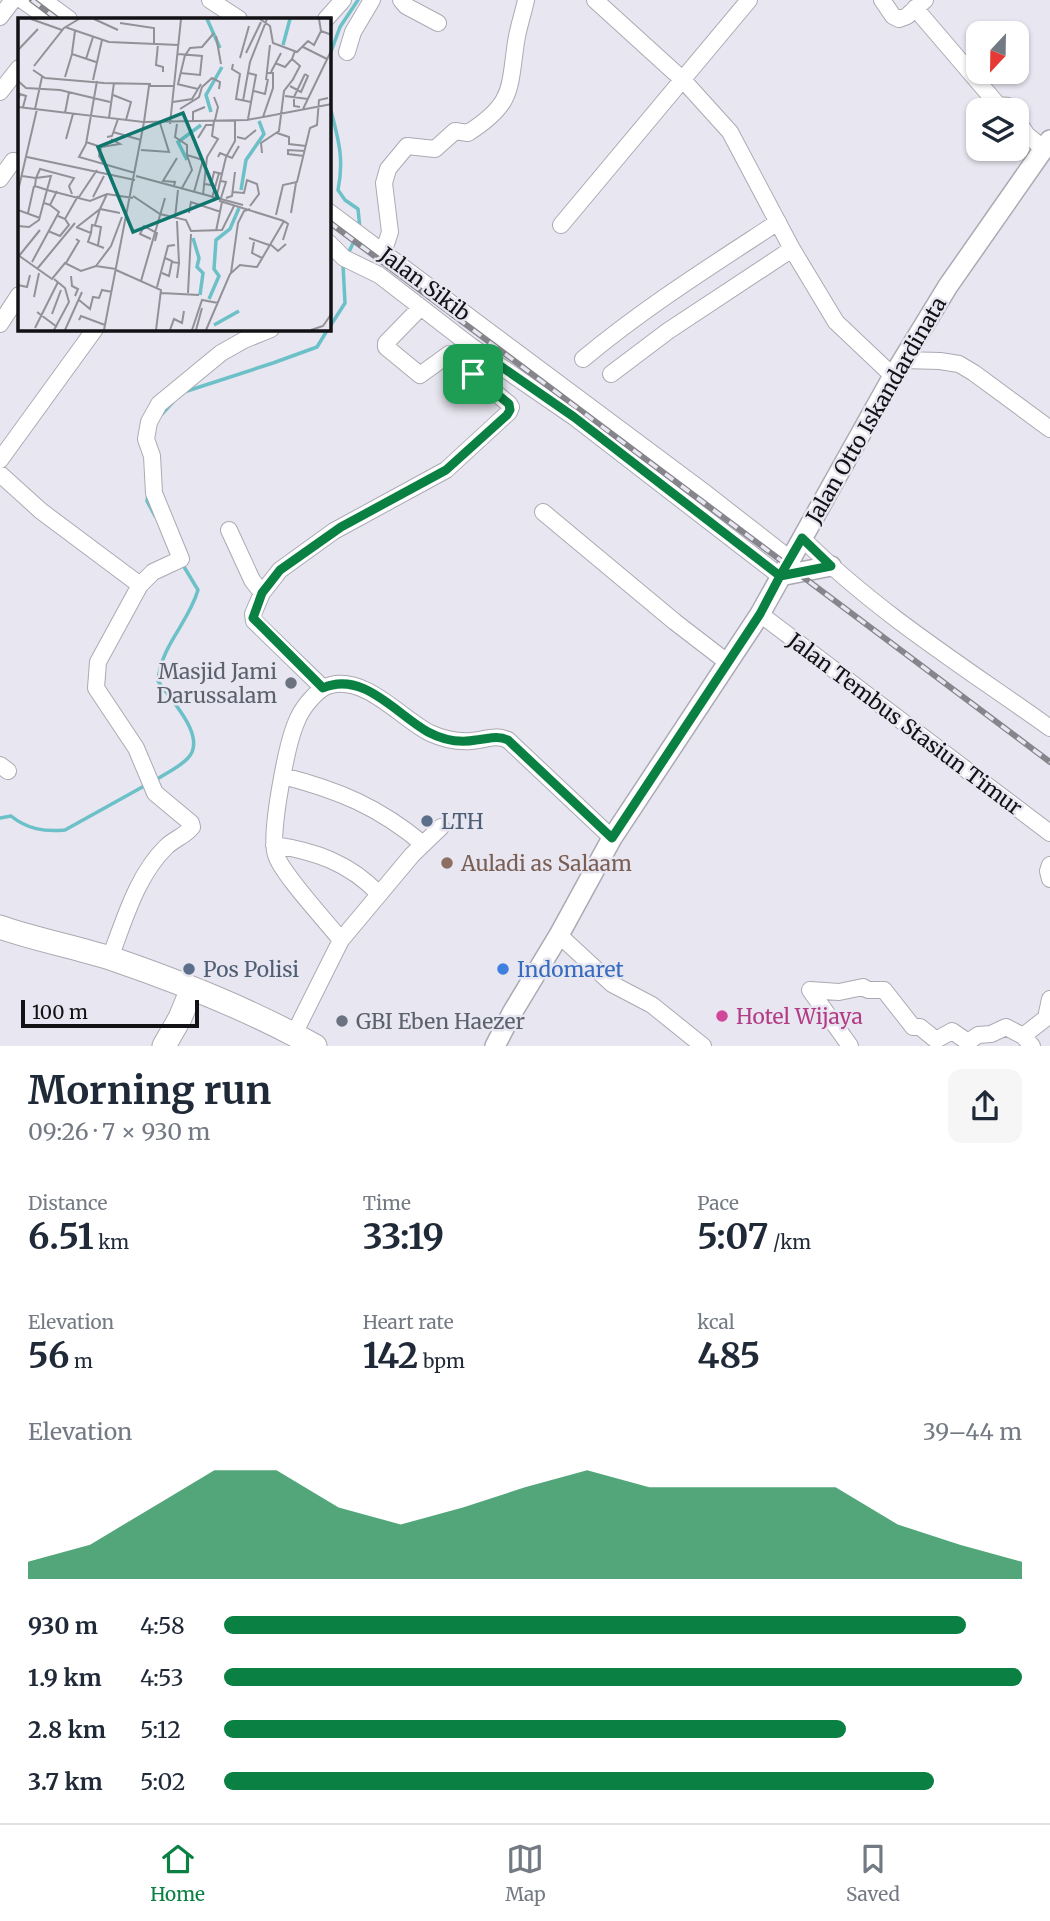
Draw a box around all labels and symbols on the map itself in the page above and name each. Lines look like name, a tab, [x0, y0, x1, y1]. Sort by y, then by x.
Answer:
inset map	[18, 18, 331, 331]
north arrow	[966, 21, 1029, 84]
street label: Jalan Sikib	[373, 241, 476, 327]
street label: Jalan Otto Iskandardinata	[800, 292, 952, 529]
pin	[443, 344, 503, 404]
street label: Jalan Tembus Stasiun Timur	[782, 626, 1028, 821]
place label: Masjid Jami Darussalam	[156, 658, 277, 709]
marker: Masjid Jami Darussalam	[283, 675, 299, 691]
place label: LTH	[441, 808, 484, 835]
marker: LTH	[419, 813, 435, 829]
place label: Auladi as Salaam	[460, 850, 632, 877]
marker: Auladi as Salaam	[439, 855, 455, 871]
place label: Pos Polisi	[203, 956, 299, 983]
place label: Indomaret	[517, 956, 624, 983]
marker: Pos Polisi	[181, 961, 197, 977]
marker: Indomaret	[495, 961, 511, 977]
scale bar	[21, 997, 200, 1029]
place label: Hotel Wijaya	[736, 1003, 863, 1030]
place label: GBI Eben Haezer	[356, 1008, 525, 1035]
marker: Hotel Wijaya	[714, 1008, 730, 1024]
marker: GBI Eben Haezer	[334, 1013, 350, 1029]

